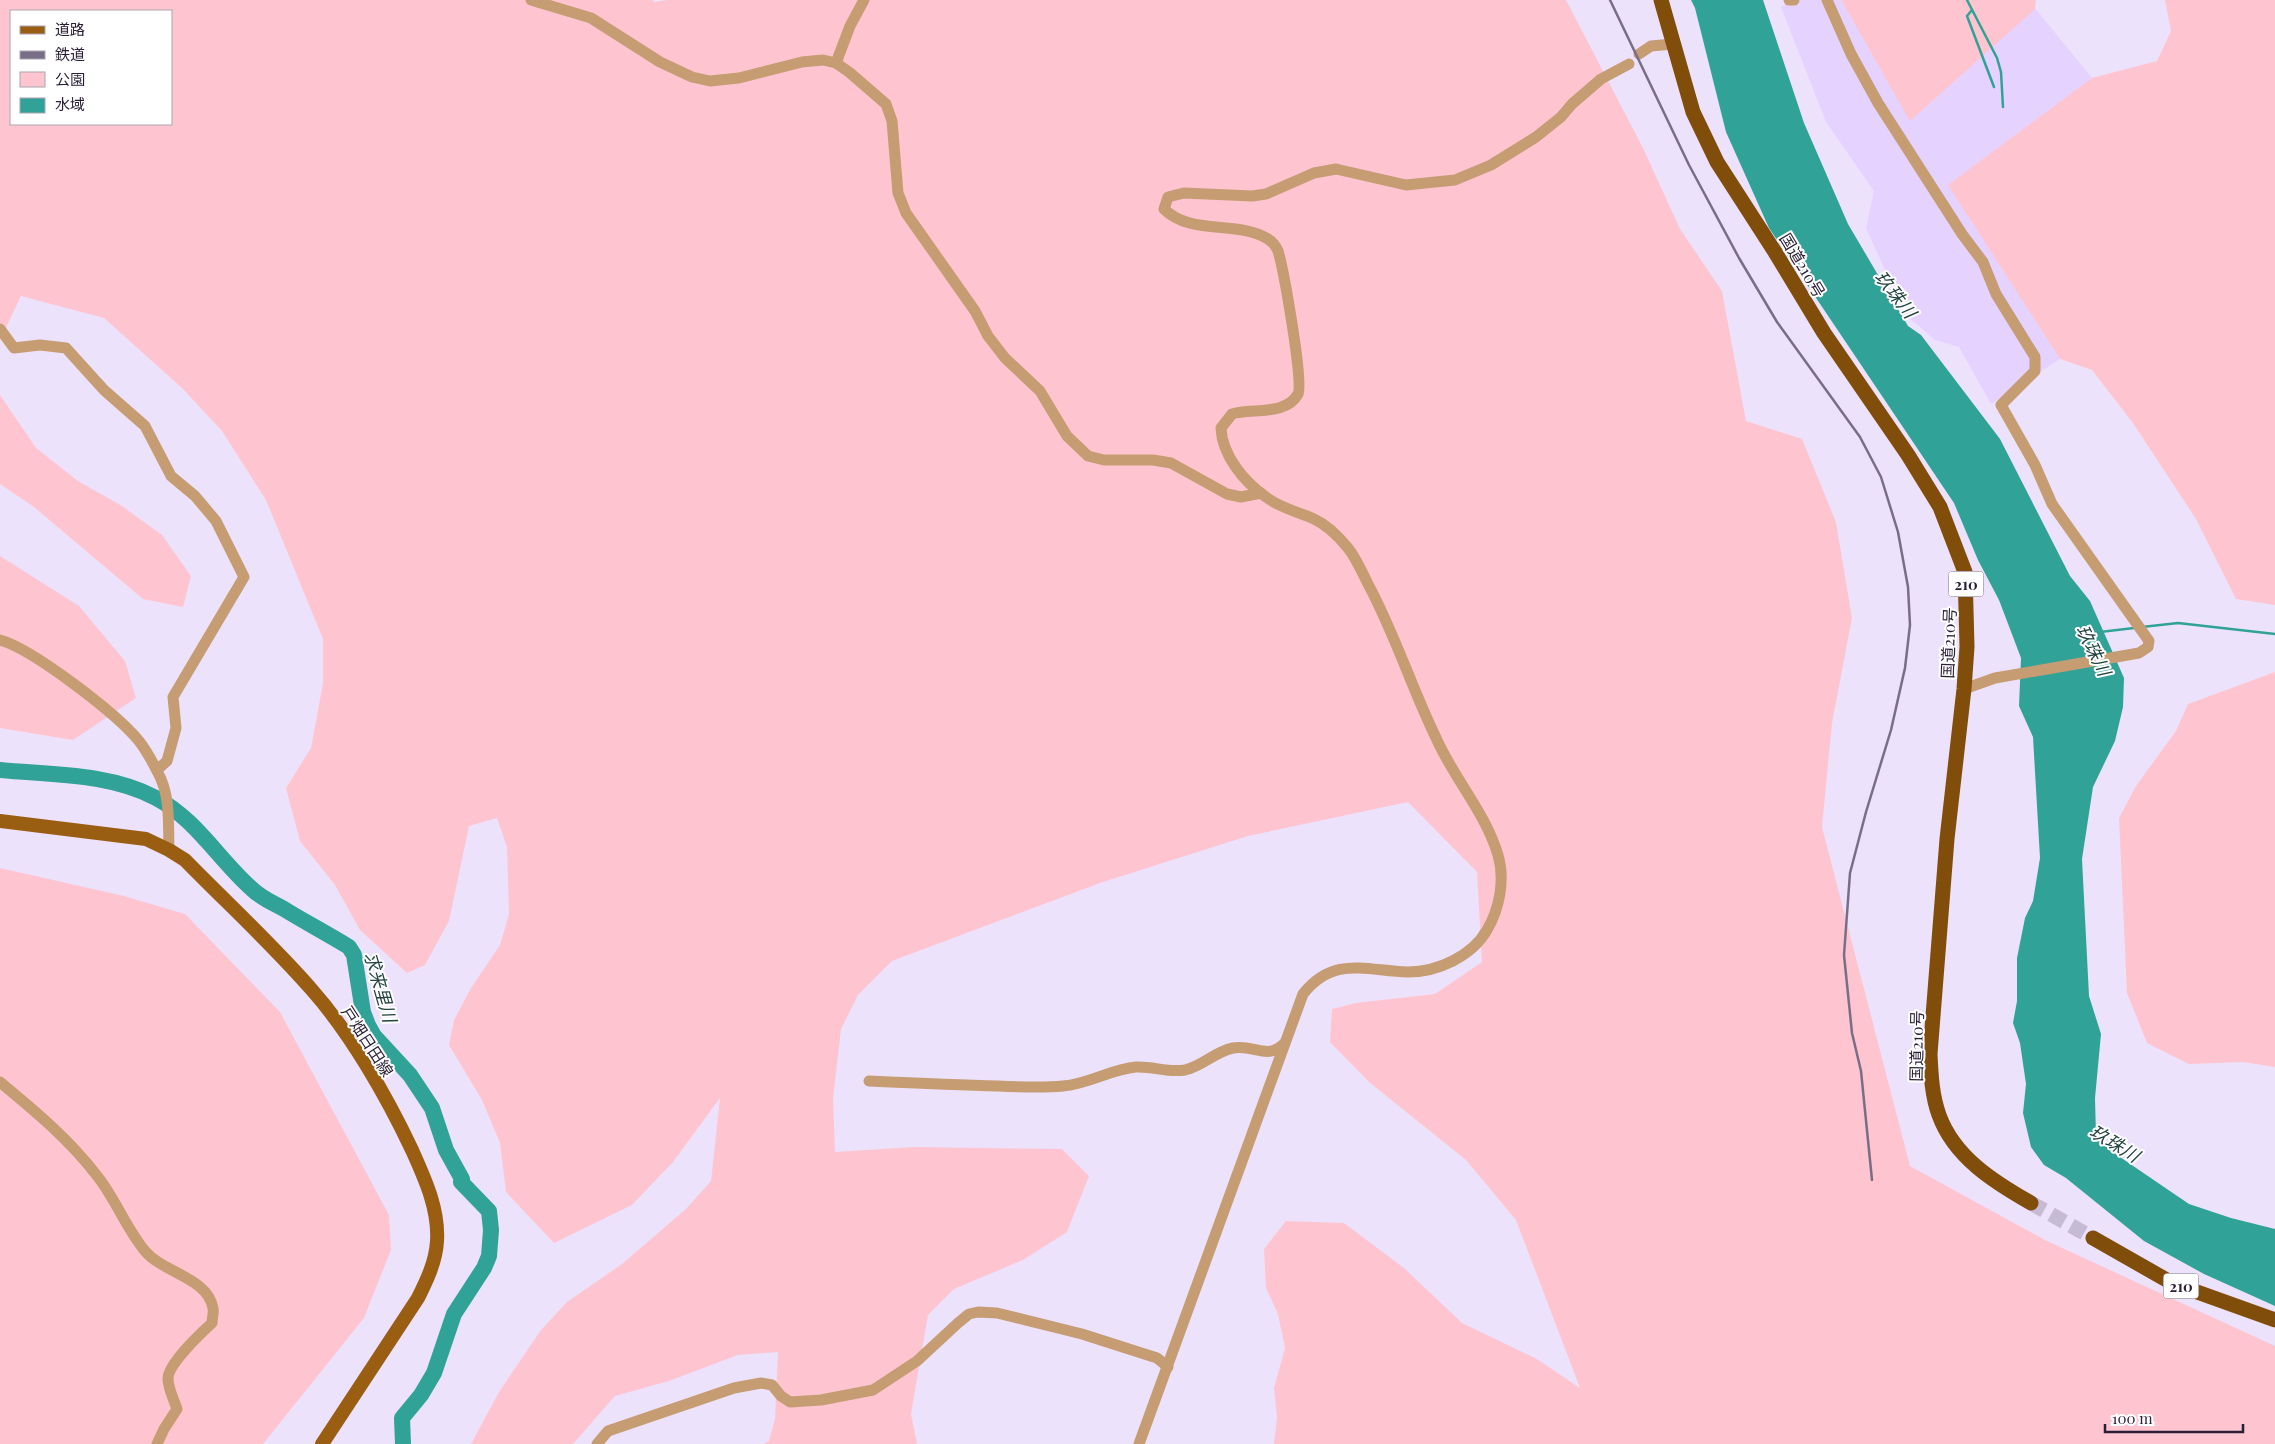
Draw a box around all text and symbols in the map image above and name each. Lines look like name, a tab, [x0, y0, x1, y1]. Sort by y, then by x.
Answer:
legend	[10, 10, 172, 125]
text: 道路	[55, 19, 85, 39]
text: 鉄道	[55, 44, 85, 64]
text: 公園	[55, 69, 85, 89]
text: 水域	[55, 94, 85, 114]
street label: 国道210号	[1776, 229, 1830, 301]
water label: 玖珠川	[1870, 265, 1923, 324]
road number: 210	[1948, 572, 1984, 596]
street label: 国道210号	[1936, 607, 1960, 679]
water label: 玖珠川	[2071, 620, 2117, 681]
water label: 求来里川	[360, 949, 403, 1027]
street label: 戸畑日田線	[337, 1002, 399, 1080]
street label: 国道210号	[1905, 1010, 1927, 1082]
water label: 玖珠川	[2086, 1119, 2146, 1168]
road number: 210	[2164, 1274, 2198, 1298]
scale bar	[2105, 1402, 2242, 1434]
text: 100 m	[2112, 1408, 2153, 1428]

